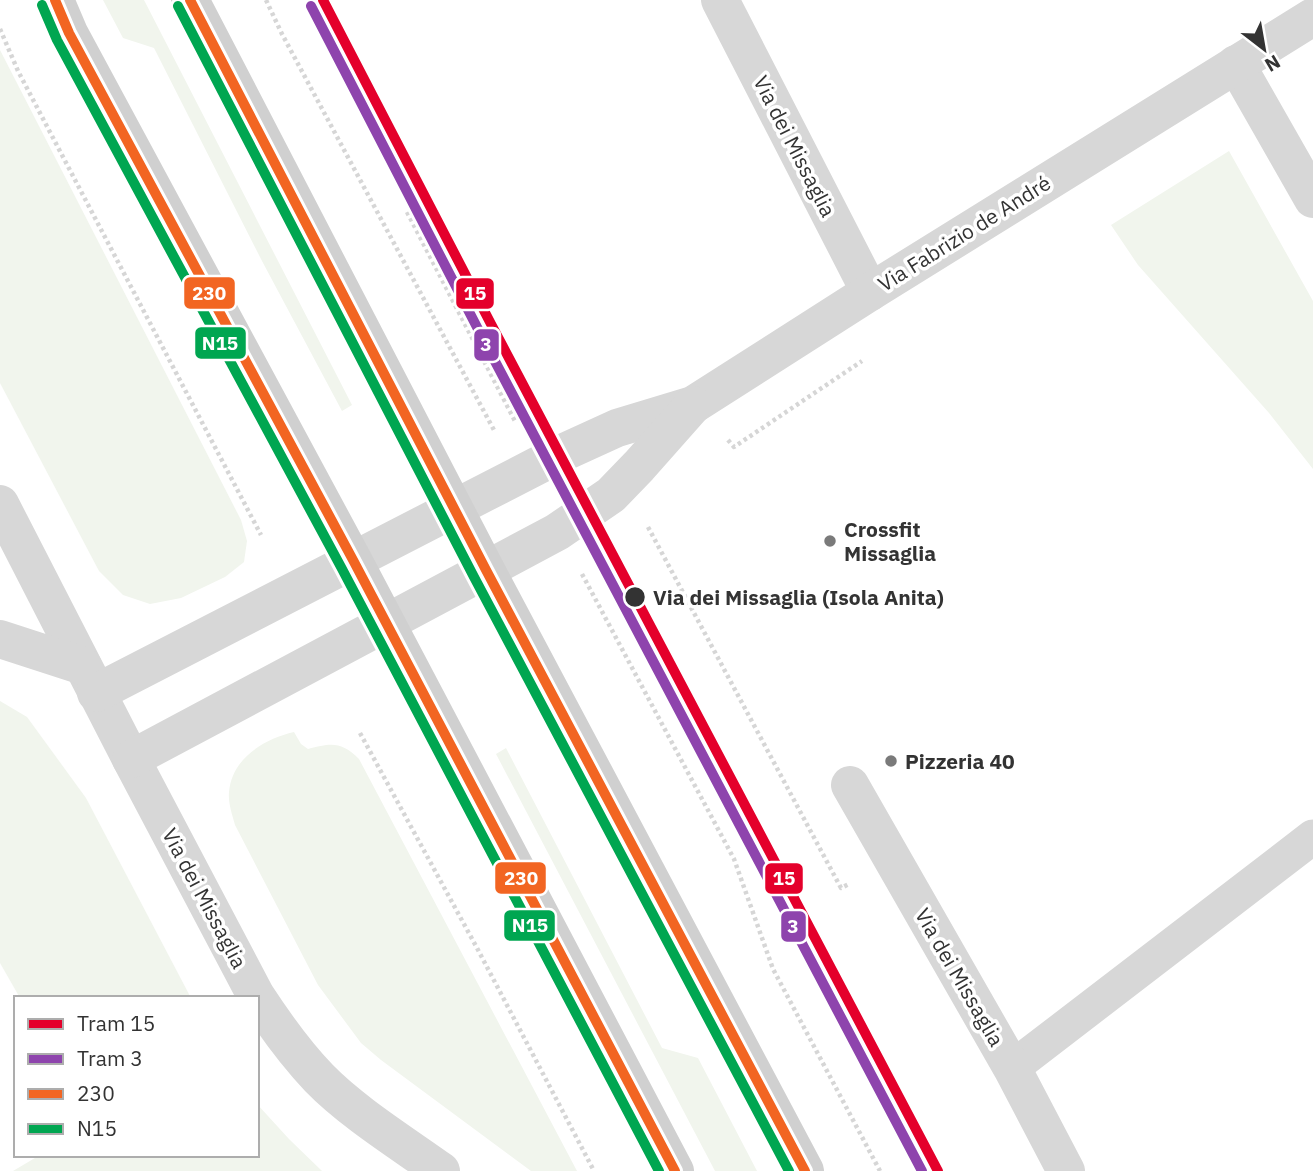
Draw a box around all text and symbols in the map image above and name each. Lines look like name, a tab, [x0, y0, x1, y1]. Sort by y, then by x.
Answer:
north arrow	[1229, 14, 1299, 84]
text: N	[1261, 50, 1285, 77]
street label: Via dei Missaglia	[747, 70, 843, 222]
street label: Via Fabrizio de André	[872, 169, 1056, 297]
line badge: 230	[183, 276, 236, 310]
line badge: 15	[455, 277, 495, 310]
text: 230	[192, 281, 226, 305]
text: 15	[464, 281, 486, 305]
line badge: N15	[194, 326, 247, 360]
line badge: 3	[473, 328, 500, 362]
text: N15	[202, 331, 238, 355]
text: 3	[480, 332, 492, 356]
place label: Crossfit Missaglia	[844, 515, 936, 567]
marker: Crossfit Missaglia	[822, 533, 838, 549]
place label: Via dei Missaglia (Isola Anita)	[653, 583, 944, 611]
marker: Via dei Missaglia (Isola Anita)	[623, 585, 647, 609]
place label: Pizzeria 40	[905, 747, 1015, 775]
marker: Pizzeria 40	[883, 753, 899, 769]
street label: Via dei Missaglia	[156, 823, 254, 973]
line badge: 230	[494, 861, 547, 895]
line badge: 15	[764, 862, 804, 895]
text: 230	[504, 866, 538, 890]
text: 15	[773, 866, 795, 890]
street label: Via dei Missaglia	[909, 903, 1011, 1051]
line badge: N15	[503, 909, 556, 942]
line badge: 3	[780, 910, 807, 943]
text: N15	[512, 913, 548, 937]
text: 3	[787, 914, 799, 938]
legend	[14, 996, 259, 1157]
text: Tram 15	[77, 1009, 155, 1037]
text: Tram 3	[77, 1044, 143, 1072]
text: 230	[77, 1079, 115, 1107]
text: N15	[77, 1114, 117, 1142]

